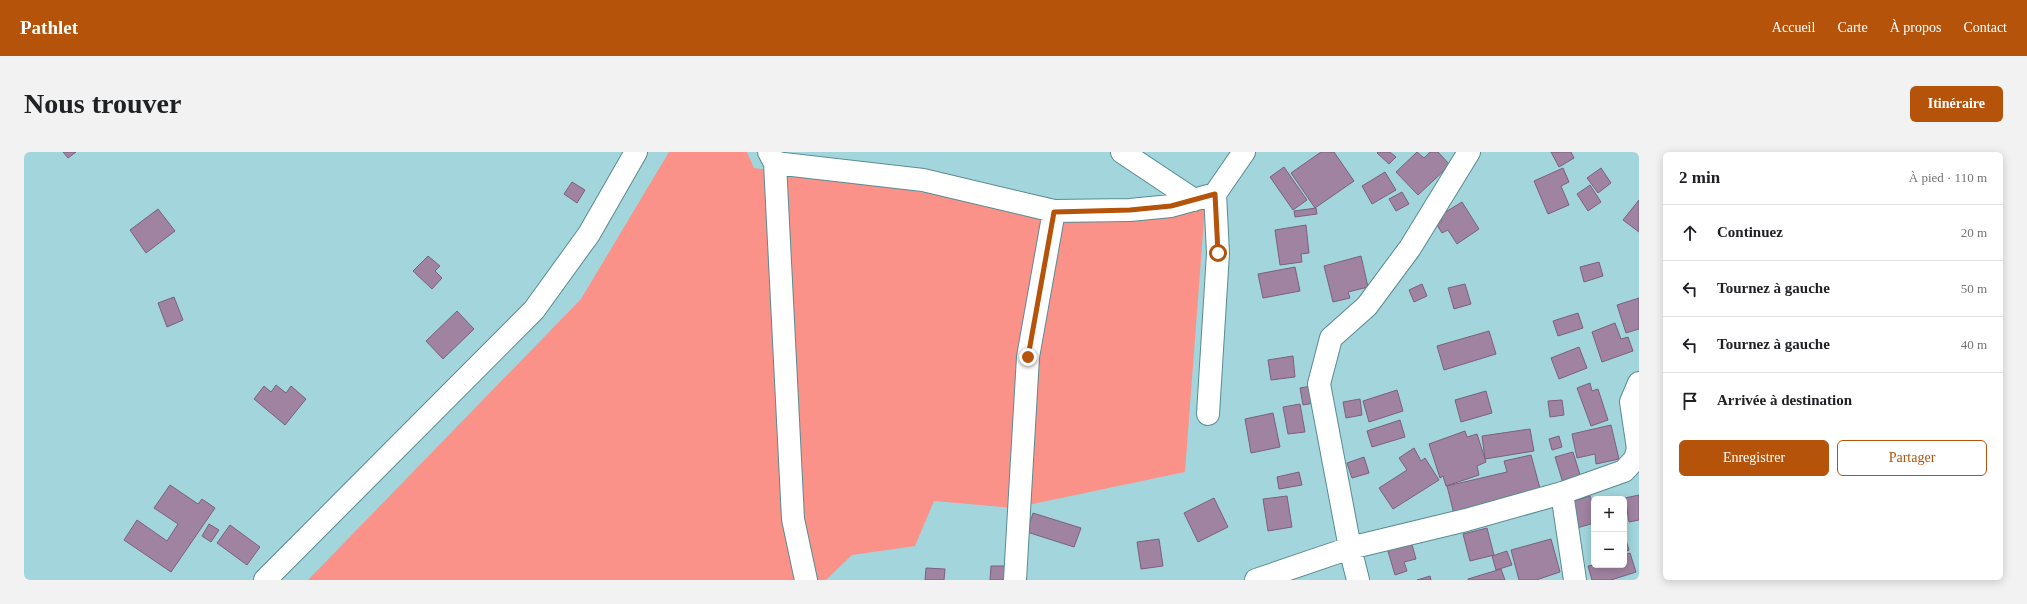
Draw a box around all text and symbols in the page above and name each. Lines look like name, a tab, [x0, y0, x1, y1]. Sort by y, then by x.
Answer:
text: Pathlet	[20, 17, 78, 38]
text: Accueil	[1772, 20, 1815, 35]
text: Carte	[1837, 20, 1868, 35]
text: À propos	[1890, 20, 1941, 35]
text: Contact	[1963, 20, 2007, 35]
button: Itinéraire	[1910, 86, 2003, 122]
text: Nous trouver	[24, 88, 181, 119]
text: 2 min	[1679, 168, 1720, 187]
text: À pied · 110 m	[1909, 170, 1987, 185]
icon: ahead	[1679, 222, 1701, 244]
text: Continuez	[1717, 224, 1783, 240]
text: 20 m	[1961, 225, 1987, 240]
route start	[1209, 244, 1227, 262]
icon: left	[1679, 278, 1701, 300]
text: Tournez à gauche	[1717, 280, 1830, 296]
text: 50 m	[1961, 281, 1987, 296]
icon: left	[1679, 334, 1701, 356]
text: Tournez à gauche	[1717, 336, 1830, 352]
text: 40 m	[1961, 337, 1987, 352]
route end	[1019, 348, 1037, 366]
icon: arrive	[1679, 390, 1701, 412]
text: Arrivée à destination	[1717, 392, 1852, 408]
button: Enregistrer	[1679, 440, 1829, 476]
button: Partager	[1837, 440, 1987, 476]
map controls	[1591, 496, 1627, 568]
button: +	[1591, 496, 1627, 532]
button: −	[1591, 532, 1627, 568]

